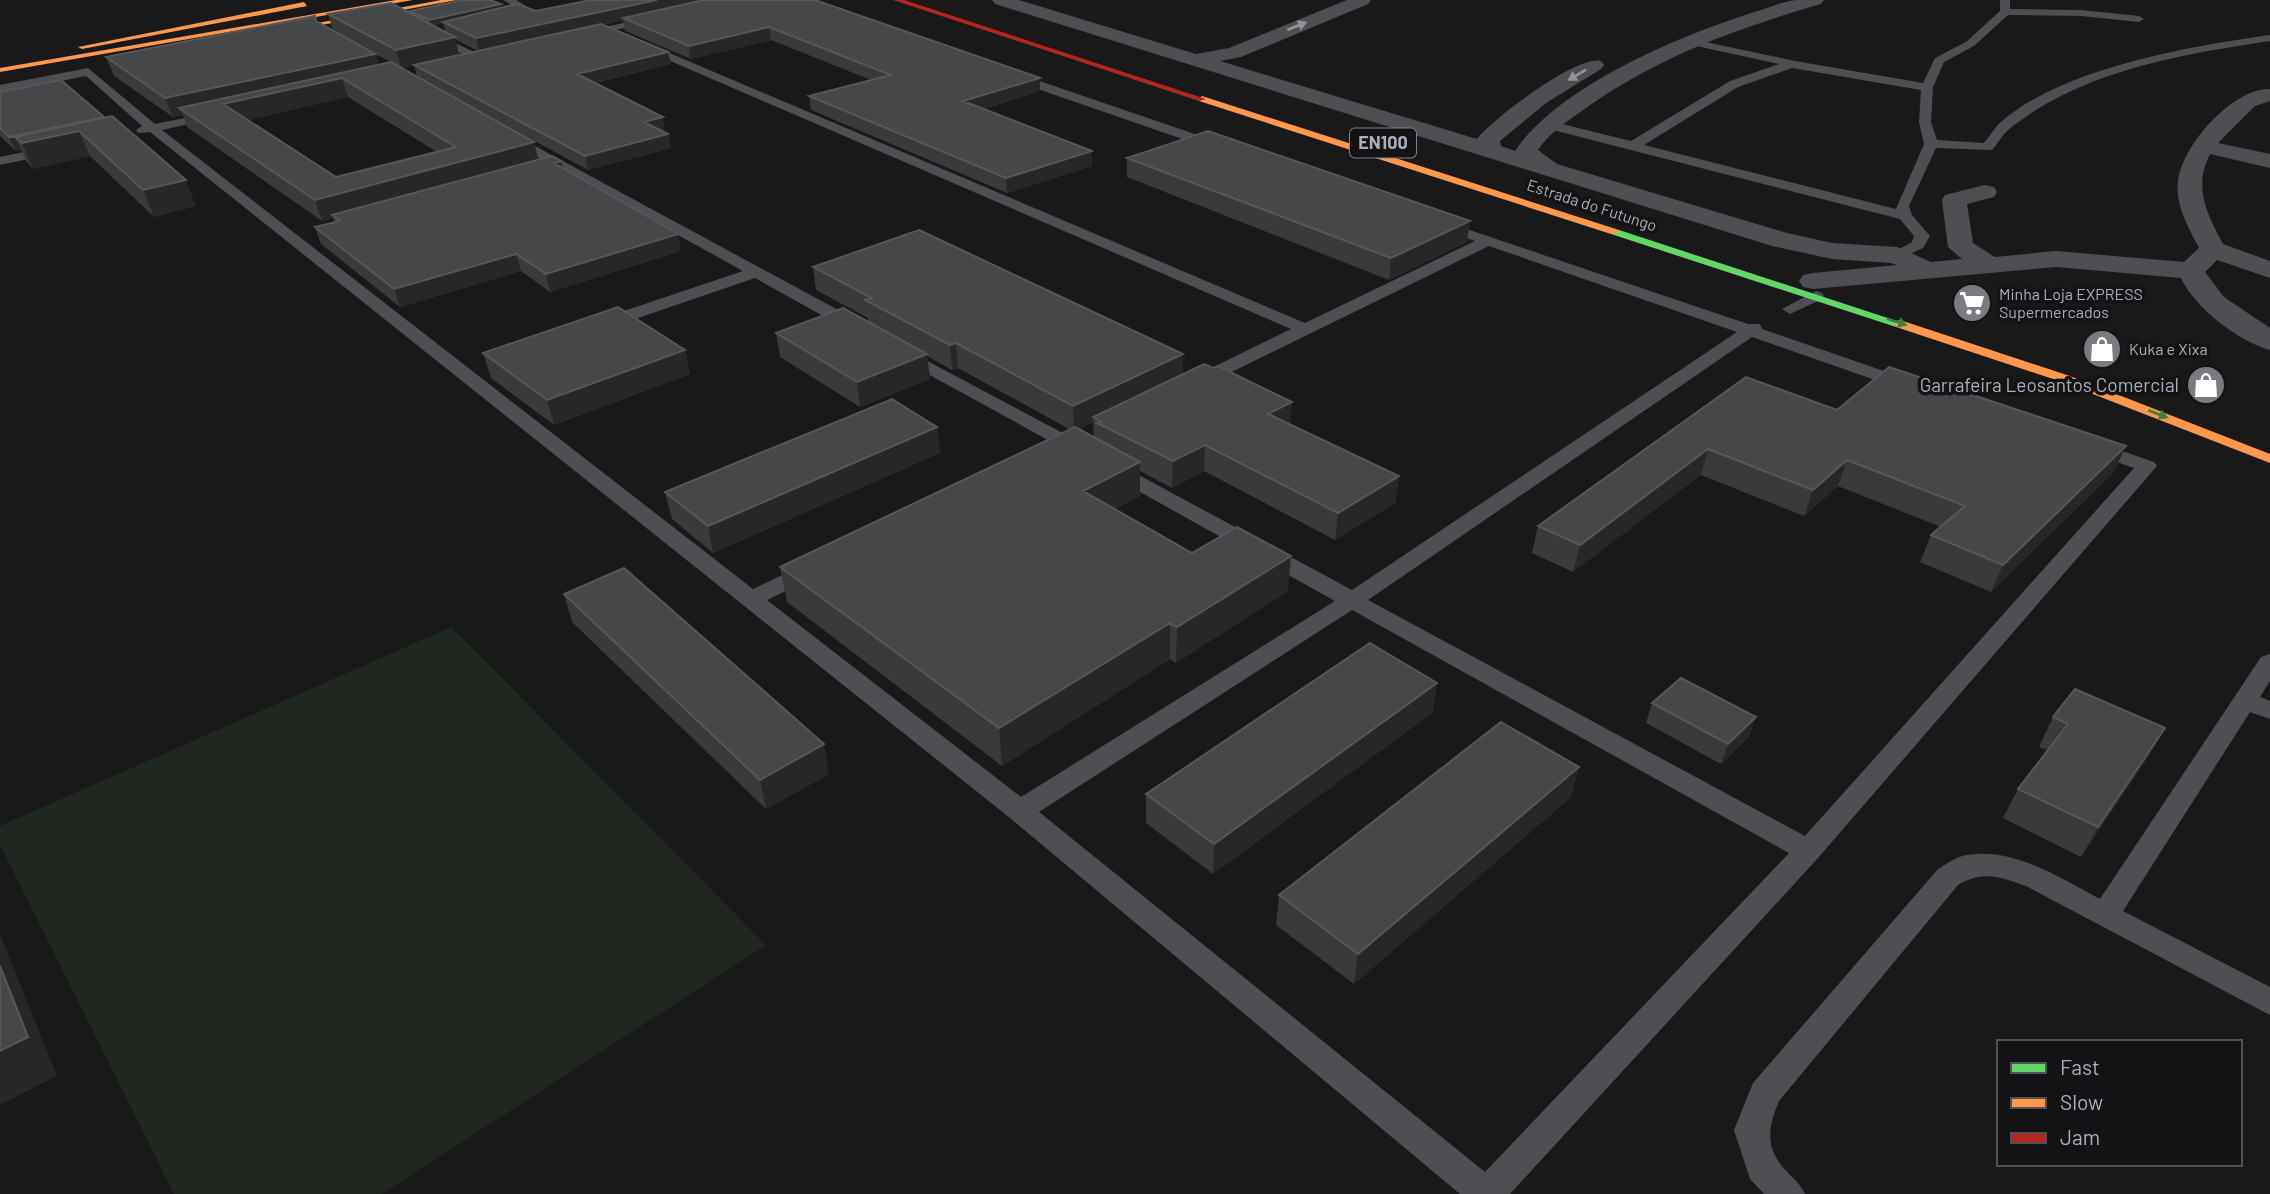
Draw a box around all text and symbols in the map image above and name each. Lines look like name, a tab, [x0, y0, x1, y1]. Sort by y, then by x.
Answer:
one-way arrow	[1286, 20, 1307, 31]
one-way arrow	[1567, 69, 1586, 81]
road number: EN100	[1350, 128, 1416, 158]
street label: Estrada do Futungo	[1525, 175, 1660, 235]
supermarket icon: Minha Loja EXPRESS Supermercados	[1951, 282, 1993, 324]
place label: Minha Loja EXPRESS Supermercados	[1999, 284, 2143, 321]
one-way arrow	[1887, 318, 1908, 328]
shop icon: Kuka e Xixa	[2081, 328, 2123, 370]
place label: Kuka e Xixa	[2129, 339, 2208, 358]
shop icon: Garrafeira Leosantos Comercial	[2185, 364, 2227, 406]
place label: Garrafeira Leosantos Comercial	[1920, 373, 2179, 396]
one-way arrow	[2147, 409, 2168, 420]
legend	[1997, 1040, 2242, 1166]
text: Fast	[2060, 1054, 2100, 1079]
text: Slow	[2060, 1089, 2103, 1114]
text: Jam	[2060, 1124, 2100, 1149]

